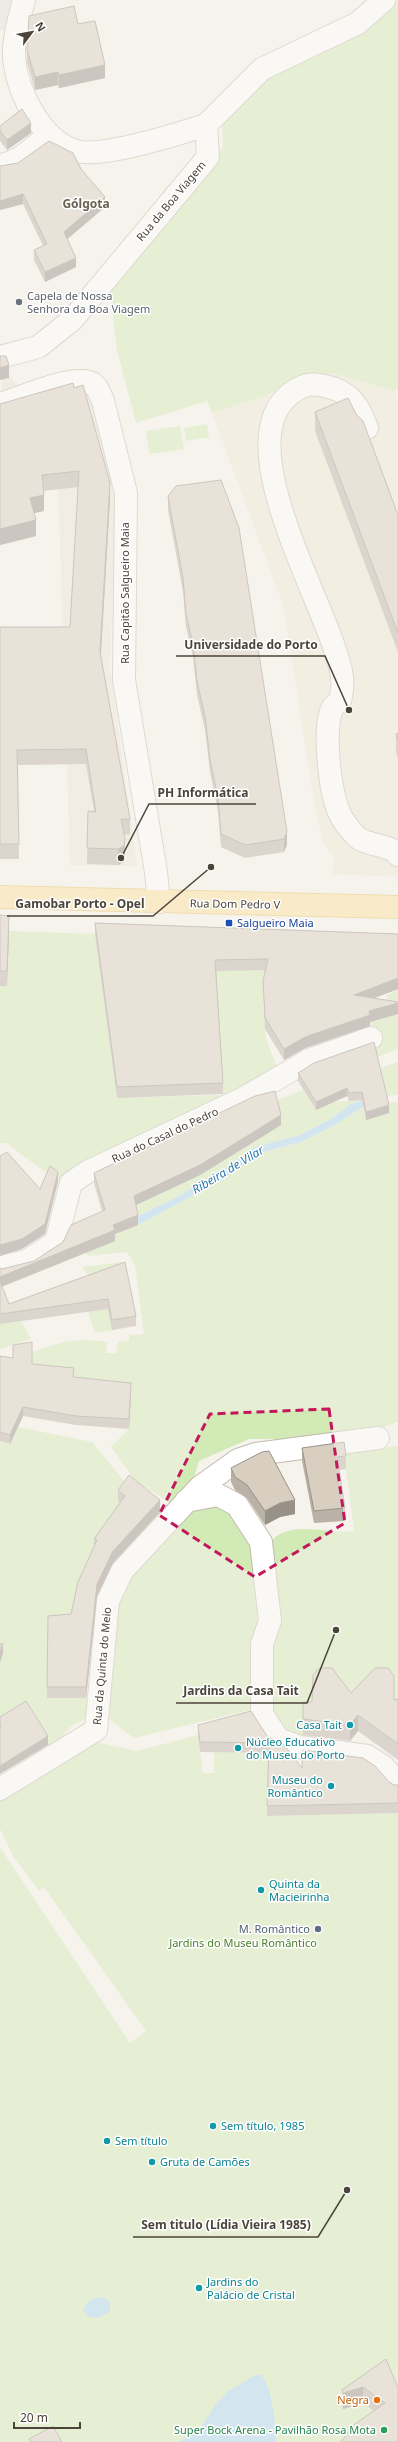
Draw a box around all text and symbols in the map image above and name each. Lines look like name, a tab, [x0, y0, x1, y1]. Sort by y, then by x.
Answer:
north arrow	[12, 12, 52, 52]
text: N	[32, 19, 50, 34]
street label: Rua da Boa Viagem	[133, 157, 209, 244]
district label: Gólgota	[62, 195, 110, 212]
place label: Capela de Nossa Senhora da Boa Viagem	[27, 288, 150, 316]
marker: Capela de Nossa Senhora da Boa Viagem	[14, 297, 24, 307]
street label: Rua Capitão Salgueiro Maia	[117, 522, 132, 664]
callout: Universidade do Porto	[176, 632, 325, 656]
text: Universidade do Porto	[184, 636, 318, 653]
callout: PH Informática	[149, 780, 256, 804]
text: PH Informática	[158, 784, 248, 801]
callout: Gamobar Porto - Opel	[7, 892, 153, 916]
text: Gamobar Porto - Opel	[15, 895, 145, 912]
street label: Rua Dom Pedro V	[190, 895, 281, 912]
place label: Salgueiro Maia	[237, 915, 314, 930]
marker: Salgueiro Maia	[224, 918, 234, 928]
street label: Rua do Casal do Pedro	[109, 1103, 221, 1166]
water label: Ribeira de Vilar	[189, 1141, 268, 1198]
street label: Rua da Quinta do Meio	[89, 1606, 114, 1726]
callout: Jardins da Casa Tait	[176, 1679, 307, 1703]
text: Jardins da Casa Tait	[182, 1682, 299, 1699]
place label: Casa Tait	[296, 1717, 342, 1732]
marker: Casa Tait	[345, 1720, 355, 1730]
place label: Núcleo Educativo do Museu do Porto	[246, 1734, 345, 1762]
marker: Núcleo Educativo do Museu do Porto	[233, 1743, 243, 1753]
place label: Museu do Romântico	[268, 1772, 323, 1800]
marker: Museu do Romântico	[326, 1781, 336, 1791]
place label: Quinta da Macieirinha	[269, 1876, 329, 1904]
marker: Quinta da Macieirinha	[256, 1885, 266, 1895]
place label: M. Romântico	[239, 1921, 310, 1936]
marker: M. Romântico	[313, 1924, 323, 1934]
park label: Jardins do Museu Romântico	[168, 1935, 317, 1950]
place label: Sem título, 1985	[221, 2118, 304, 2133]
marker: Sem título, 1985	[208, 2121, 218, 2131]
place label: Sem título	[115, 2133, 168, 2148]
marker: Sem título	[102, 2136, 112, 2146]
place label: Gruta de Camões	[160, 2154, 250, 2169]
marker: Gruta de Camões	[147, 2157, 157, 2167]
callout: Sem titulo (Lídia Vieira 1985)	[133, 2213, 318, 2237]
text: Sem titulo (Lídia Vieira 1985)	[141, 2216, 311, 2233]
place label: Jardins do Palácio de Cristal	[206, 2274, 295, 2302]
marker: Jardins do Palácio de Cristal	[194, 2283, 204, 2293]
place label: Negra	[337, 2392, 369, 2407]
marker: Negra	[372, 2395, 382, 2405]
scale bar	[14, 2404, 80, 2430]
text: 20 m	[20, 2409, 48, 2426]
place label: Super Bock Arena - Pavilhão Rosa Mota	[174, 2422, 376, 2437]
marker: Super Bock Arena - Pavilhão Rosa Mota	[379, 2425, 389, 2435]

